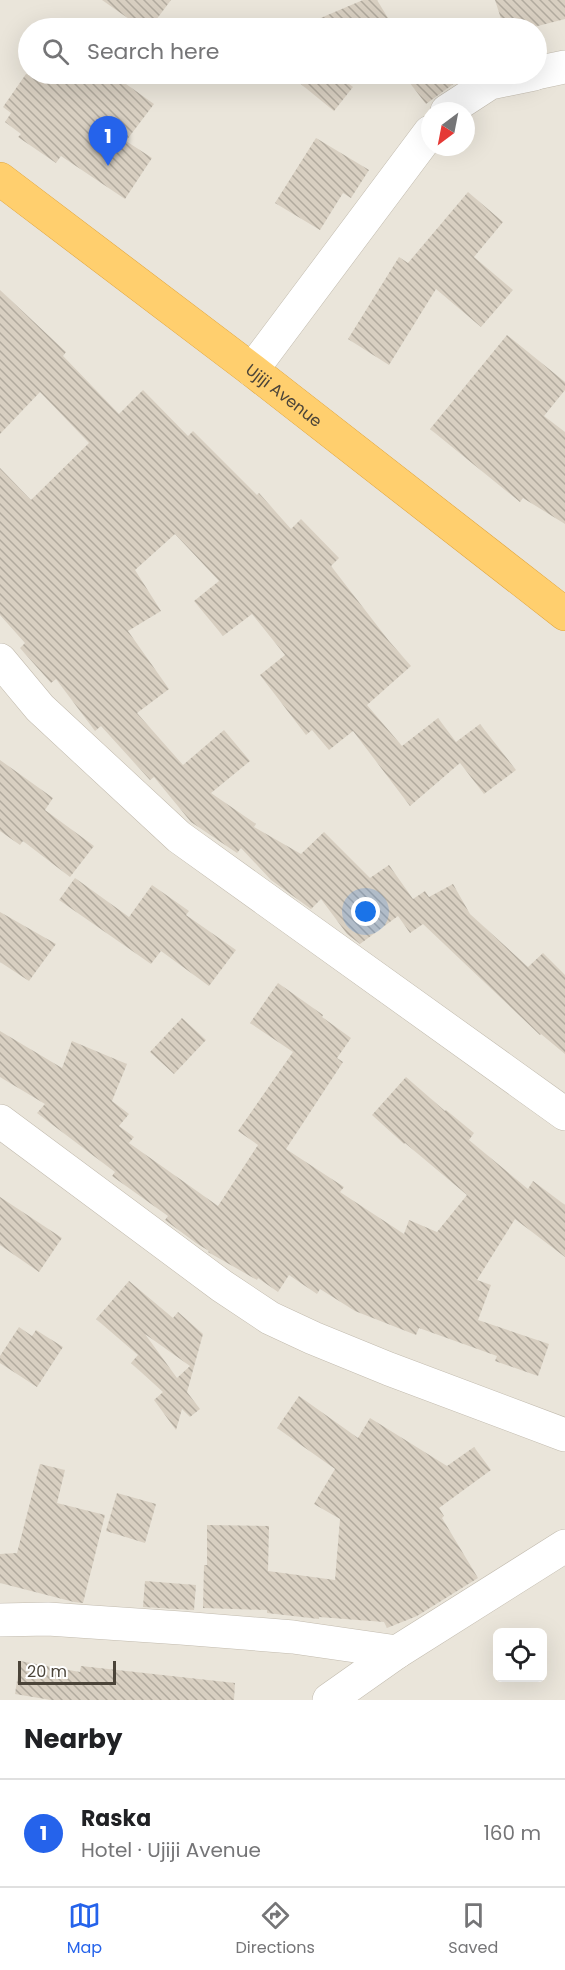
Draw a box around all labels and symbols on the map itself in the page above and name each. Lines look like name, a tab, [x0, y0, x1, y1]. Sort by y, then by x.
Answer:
north arrow	[421, 102, 475, 156]
pin: 1	[88, 116, 128, 166]
street label: Ujiji Avenue	[241, 358, 327, 432]
your location	[351, 897, 380, 926]
scale bar	[18, 1658, 116, 1686]

